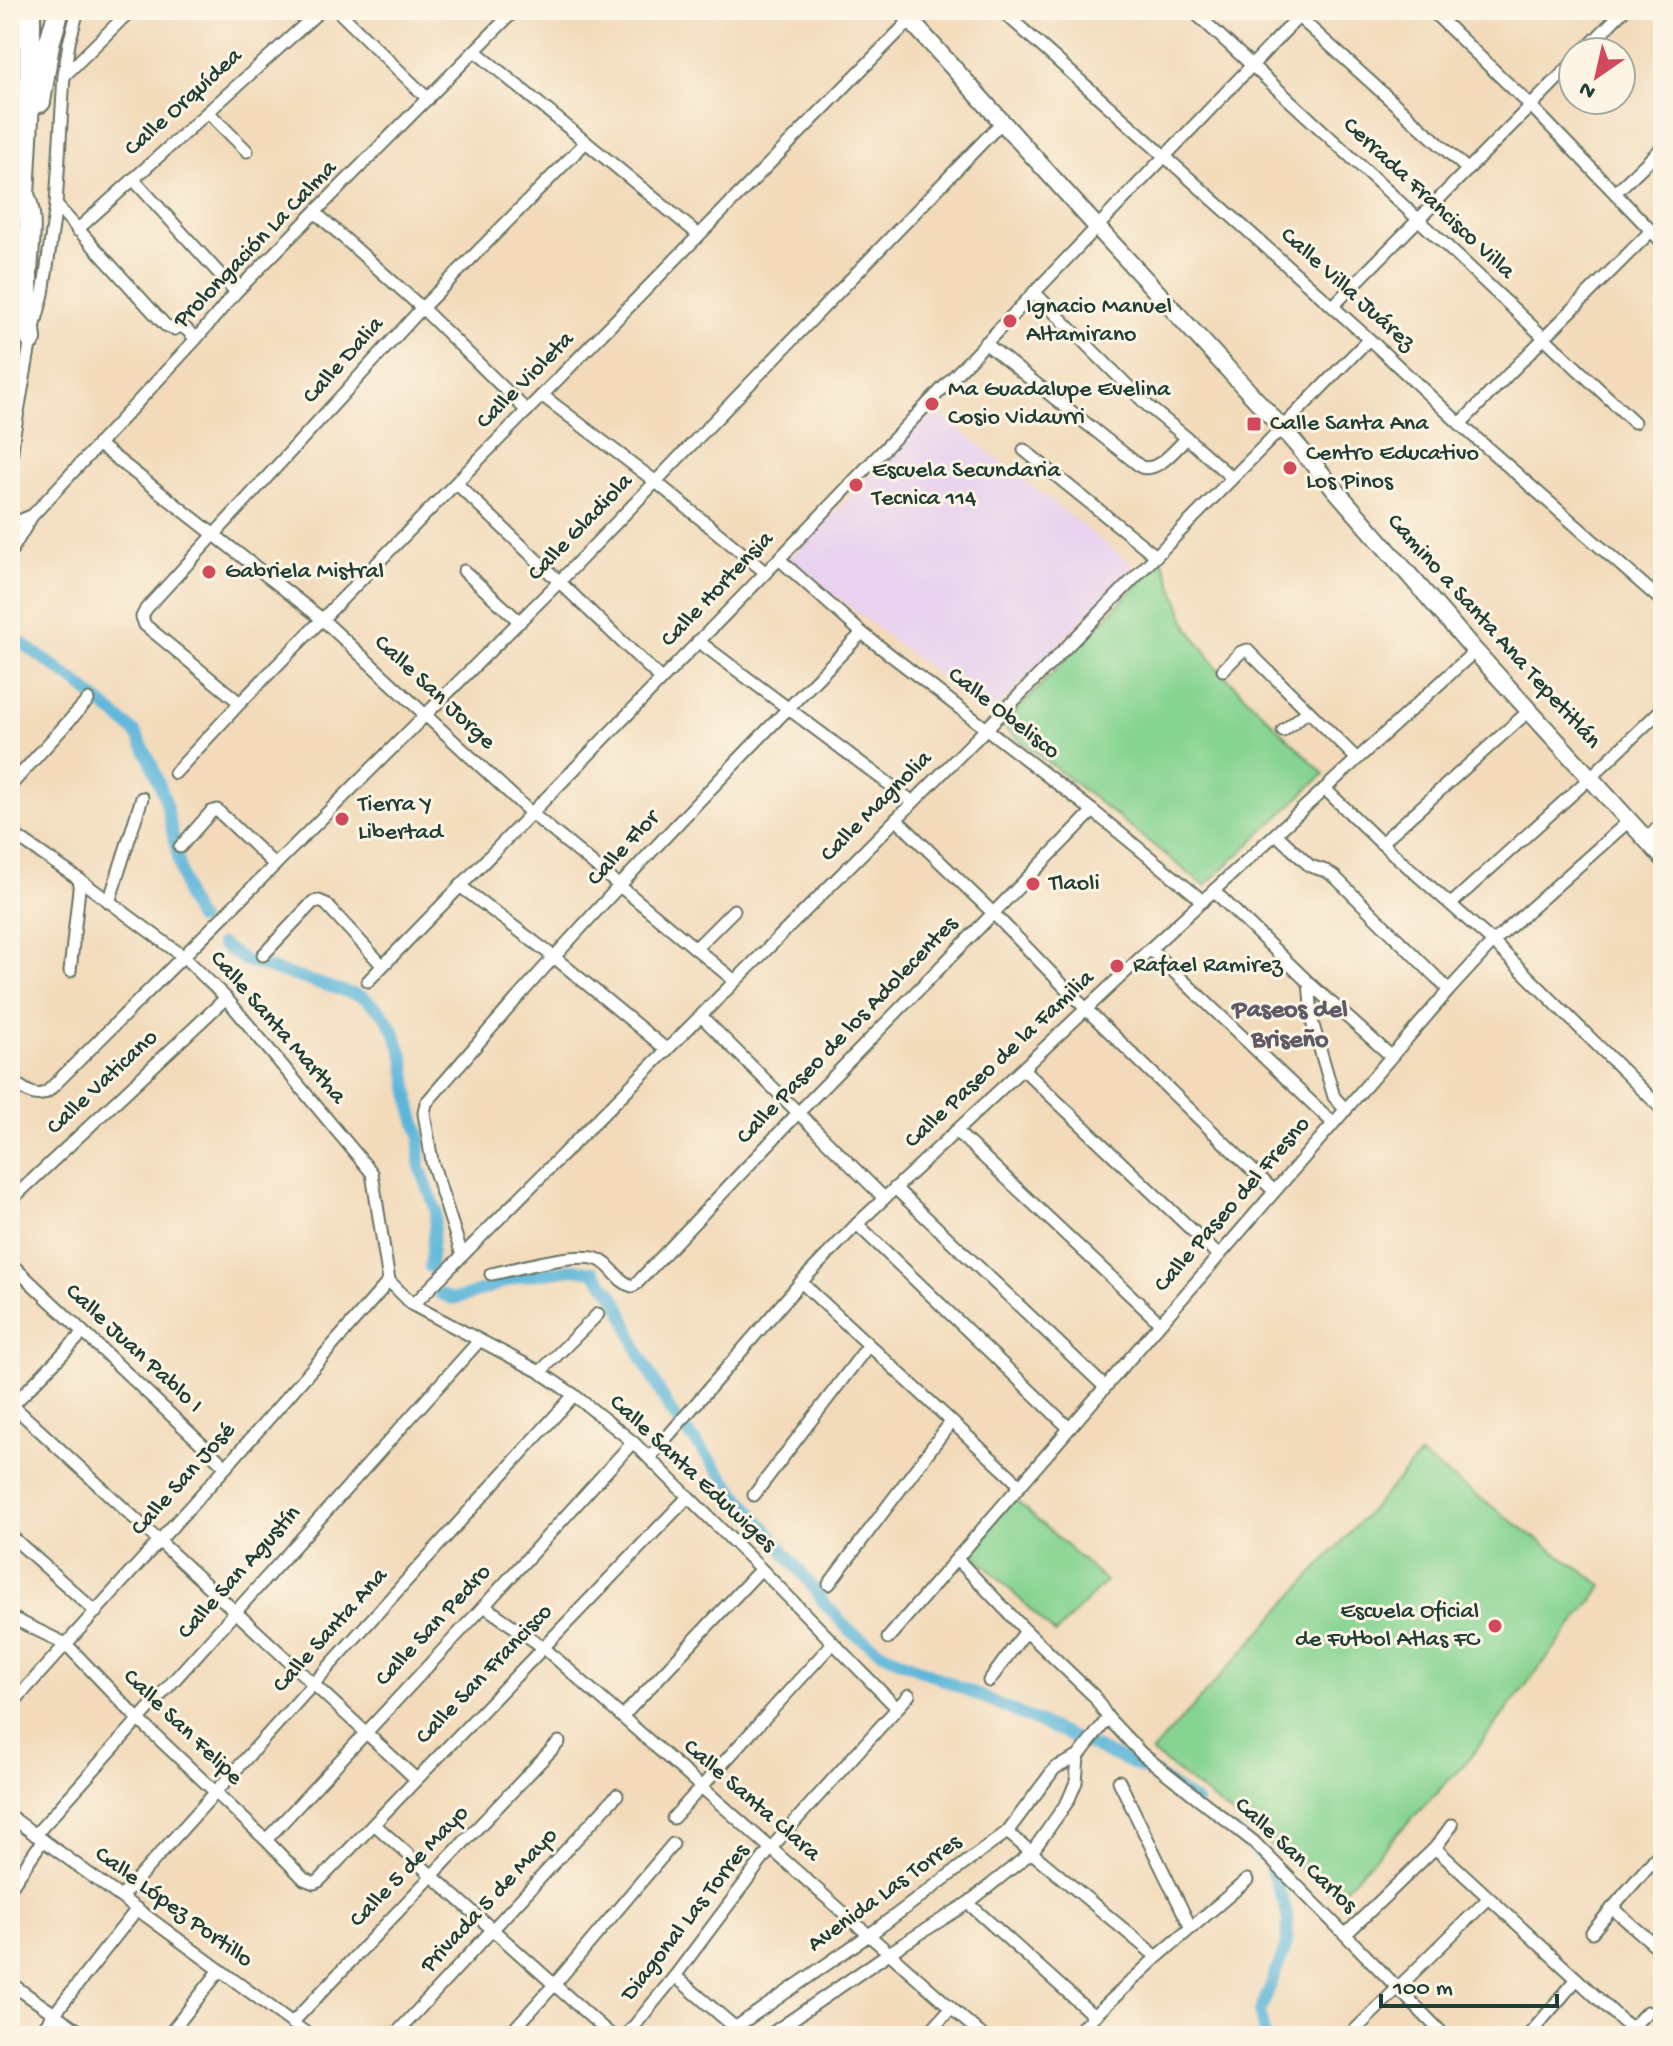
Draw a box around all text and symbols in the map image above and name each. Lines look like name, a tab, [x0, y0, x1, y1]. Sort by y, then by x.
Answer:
north arrow	[1557, 36, 1637, 116]
street label: Calle Orquídea	[119, 42, 249, 163]
text: N	[1575, 74, 1601, 104]
street label: Cerrada Francisco Villa	[1336, 112, 1521, 287]
street label: Prolongación La Calma	[167, 154, 344, 336]
street label: Calle Villa Juárez	[1273, 222, 1422, 359]
place label: Ignacio Manuel Altamirano	[1026, 293, 1172, 350]
street label: Calle Dalia	[297, 311, 391, 411]
marker: Ignacio Manuel Altamirano	[1001, 312, 1019, 330]
street label: Calle Violeta	[471, 325, 582, 436]
place label: Ma Guadalupe Evelina Cosio Vidaurri	[948, 376, 1171, 433]
marker: Ma Guadalupe Evelina Cosio Vidaurri	[923, 395, 941, 413]
place label: Calle Santa Ana	[1270, 410, 1429, 439]
marker: Calle Santa Ana	[1245, 415, 1263, 433]
place label: Centro Educativo Los Pinos	[1306, 440, 1479, 497]
place label: Escuela Secundaria Tecnica 114	[870, 457, 1061, 514]
marker: Centro Educativo Los Pinos	[1281, 459, 1299, 477]
street label: Calle Gladiola	[522, 467, 640, 588]
marker: Escuela Secundaria Tecnica 114	[847, 476, 865, 494]
street label: Camino a Santa Ana Tepetitlán	[1380, 508, 1607, 756]
street label: Calle Hortensia	[655, 525, 781, 654]
place label: Gabriela Mistral	[225, 558, 384, 587]
marker: Gabriela Mistral	[200, 563, 218, 581]
street label: Calle San Jorge	[367, 629, 501, 757]
street label: Calle Obelisco	[941, 661, 1065, 767]
street label: Calle Magnolia	[815, 745, 939, 869]
place label: Tierra Y Libertad	[356, 791, 445, 848]
street label: Calle Flor	[582, 803, 668, 893]
marker: Tierra Y Libertad	[333, 810, 351, 828]
place label: Tlaoli	[1047, 870, 1100, 899]
marker: Tlaoli	[1024, 875, 1042, 893]
street label: Calle Paseo de los Adolecentes	[731, 910, 966, 1151]
street label: Calle Santa Martha	[202, 945, 352, 1111]
place label: Rafael Ramirez	[1133, 952, 1284, 981]
marker: Rafael Ramirez	[1108, 957, 1126, 975]
street label: Calle Paseo de la Familia	[899, 964, 1101, 1156]
district label: Paseos del Briseño	[1230, 996, 1348, 1057]
street label: Calle Vaticano	[41, 1024, 165, 1142]
street label: Calle Paseo del Fresno	[1149, 1111, 1317, 1299]
street label: Calle Juan Pablo I	[58, 1278, 208, 1420]
street label: Calle Santa Eduwiges	[602, 1389, 783, 1560]
street label: Calle San José	[125, 1417, 243, 1543]
street label: Calle San Agustín	[172, 1499, 308, 1646]
street label: Calle San Pedro	[370, 1559, 498, 1693]
street label: Calle Santa Ana	[267, 1562, 395, 1700]
street label: Calle San Francisco	[410, 1598, 560, 1752]
place label: Escuela Oficial de Futbol Atlas FC	[1295, 1598, 1481, 1655]
marker: Escuela Oficial de Futbol Atlas FC	[1486, 1617, 1504, 1635]
street label: Calle San Felipe	[116, 1663, 249, 1793]
street label: Calle Santa Clara	[676, 1733, 826, 1869]
street label: Calle San Carlos	[1227, 1792, 1363, 1921]
street label: Calle 5 de Mayo	[344, 1800, 476, 1934]
street label: Privada 5 de Mayo	[414, 1822, 565, 1981]
street label: Avenida Las Torres	[802, 1828, 969, 1960]
street label: Diagonal Las Torres	[614, 1837, 757, 2009]
street label: Calle López Portillo	[88, 1841, 258, 1975]
scale bar	[1381, 1958, 1557, 2008]
text: 100 m	[1392, 1975, 1453, 2004]

